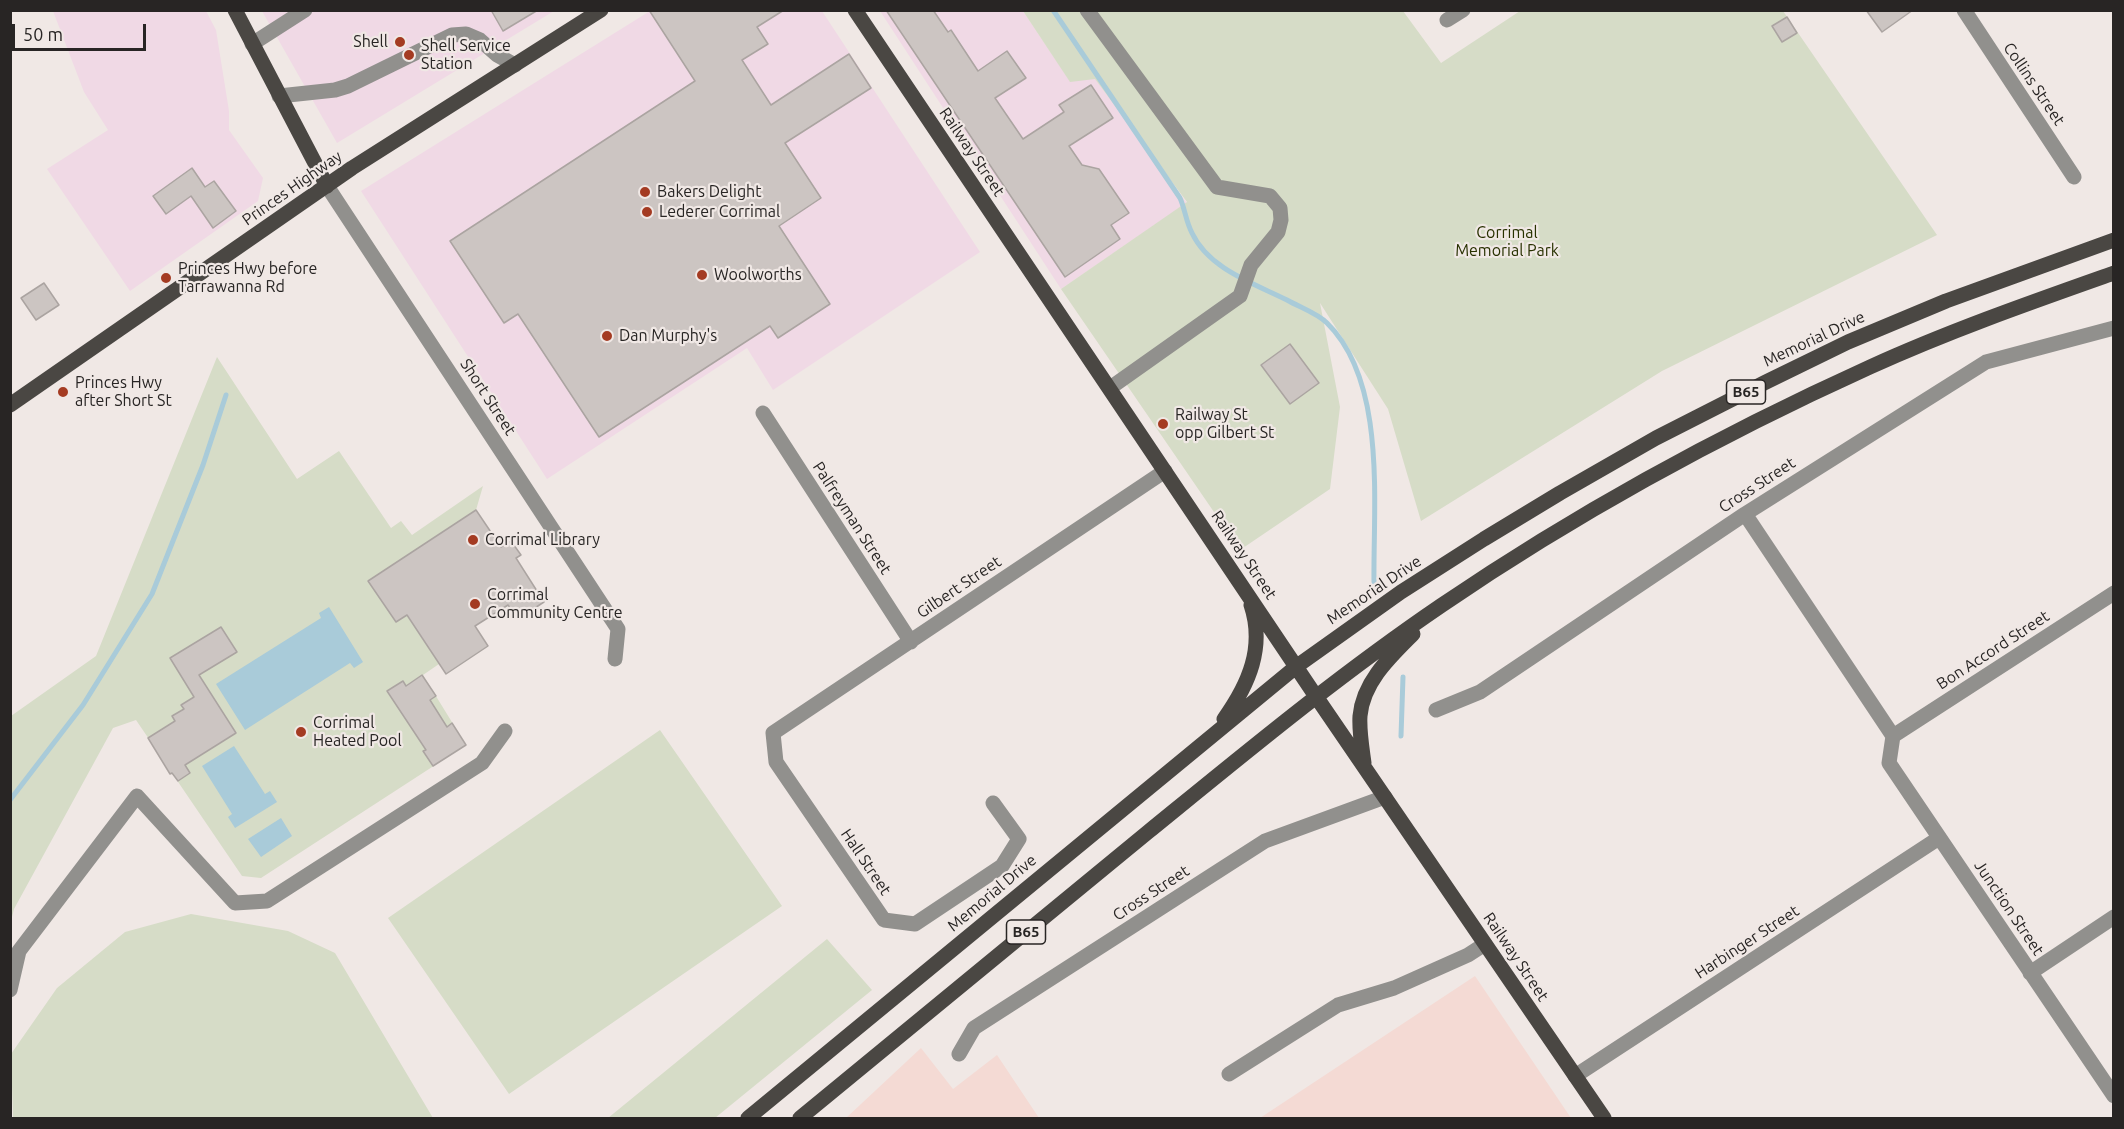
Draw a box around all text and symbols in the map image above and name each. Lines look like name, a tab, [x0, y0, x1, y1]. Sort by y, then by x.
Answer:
scale bar	[15, 12, 148, 50]
text: 50 m	[23, 24, 63, 44]
place label: Shell	[353, 32, 388, 52]
marker: Shell	[393, 35, 407, 49]
place label: Shell Service Station	[421, 36, 511, 74]
street label: Collins Street	[1999, 39, 2069, 129]
marker: Shell Service Station	[402, 48, 416, 62]
street label: Railway Street	[935, 104, 1009, 200]
street label: Princes Highway	[239, 147, 345, 229]
place label: Bakers Delight	[657, 182, 762, 202]
marker: Bakers Delight	[638, 185, 652, 199]
place label: Lederer Corrimal	[659, 202, 780, 222]
marker: Lederer Corrimal	[640, 205, 654, 219]
park label: Corrimal Memorial Park	[1455, 223, 1559, 261]
place label: Princes Hwy before Tarrawanna Rd	[178, 259, 317, 297]
place label: Woolworths	[714, 265, 802, 285]
marker: Woolworths	[695, 268, 709, 282]
marker: Princes Hwy before Tarrawanna Rd	[159, 271, 173, 285]
street label: Memorial Drive	[1760, 307, 1868, 371]
place label: Dan Murphy's	[619, 326, 717, 346]
marker: Dan Murphy's	[600, 329, 614, 343]
street label: Short Street	[456, 355, 520, 439]
place label: Princes Hwy after Short St	[75, 373, 172, 411]
road number: B65	[1726, 380, 1766, 404]
marker: Princes Hwy after Short St	[56, 385, 70, 399]
place label: Railway St opp Gilbert St	[1175, 405, 1274, 443]
marker: Railway St opp Gilbert St	[1156, 417, 1170, 431]
street label: Cross Street	[1715, 453, 1799, 517]
street label: Palfreyman Street	[809, 458, 895, 578]
street label: Railway Street	[1207, 507, 1281, 603]
place label: Corrimal Library	[485, 530, 600, 550]
marker: Corrimal Library	[466, 533, 480, 547]
street label: Memorial Drive	[1323, 551, 1425, 629]
street label: Gilbert Street	[913, 552, 1005, 622]
place label: Corrimal Community Centre	[487, 585, 623, 623]
marker: Corrimal Community Centre	[468, 597, 482, 611]
street label: Bon Accord Street	[1933, 606, 2053, 694]
place label: Corrimal Heated Pool	[313, 713, 402, 751]
marker: Corrimal Heated Pool	[294, 725, 308, 739]
street label: Hall Street	[837, 825, 895, 899]
street label: Memorial Drive	[944, 850, 1040, 936]
street label: Junction Street	[1970, 857, 2048, 959]
street label: Cross Street	[1109, 861, 1193, 925]
street label: Harbinger Street	[1691, 901, 1803, 983]
street label: Railway Street	[1479, 909, 1553, 1005]
road number: B65	[1006, 920, 1046, 944]

